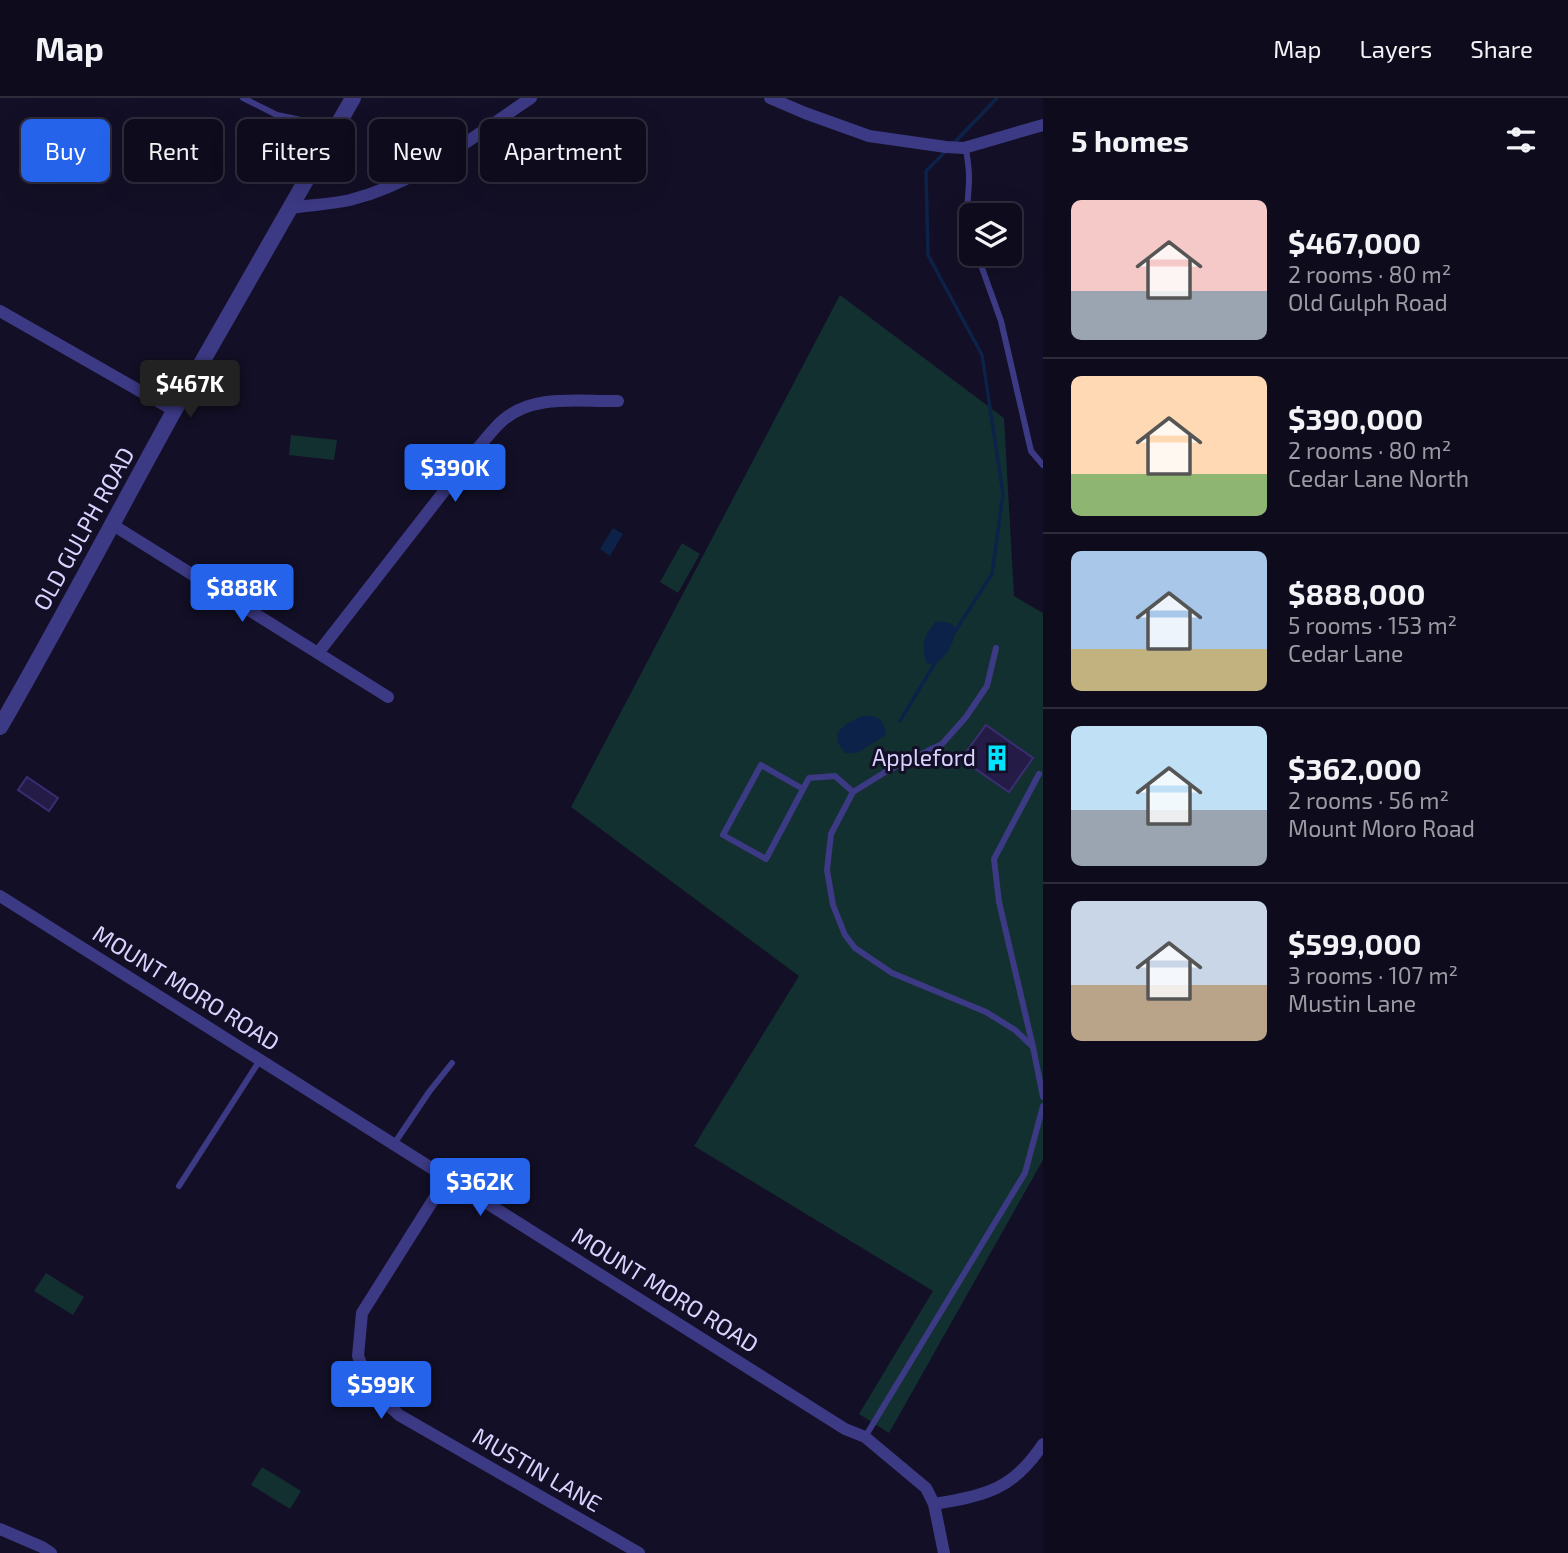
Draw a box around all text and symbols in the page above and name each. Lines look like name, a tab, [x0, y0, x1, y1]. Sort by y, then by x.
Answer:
text: Map	[35, 28, 104, 68]
text: Map	[1273, 34, 1321, 63]
text: Layers	[1359, 34, 1432, 63]
text: Share	[1470, 34, 1533, 63]
chip: Buy	[21, 119, 110, 182]
chip: Rent	[124, 119, 223, 182]
chip: Filters	[237, 119, 355, 182]
chip: New	[369, 119, 466, 182]
chip: Apartment	[480, 119, 646, 182]
icon: filters	[1502, 121, 1540, 159]
text: 5 homes	[1071, 122, 1189, 158]
map controls	[959, 203, 1022, 266]
button: layers	[959, 203, 1022, 266]
text: $467,000	[1288, 224, 1421, 260]
icon: home	[1127, 228, 1211, 312]
text: 2 rooms · 80 m²	[1288, 260, 1451, 288]
text: Old Gulph Road	[1288, 288, 1448, 316]
pin: $467K	[141, 360, 239, 420]
text: $467K	[156, 369, 224, 397]
text: $390,000	[1288, 400, 1423, 436]
icon: home	[1127, 404, 1211, 488]
text: 2 rooms · 80 m²	[1288, 436, 1451, 464]
street label: OLD GULPH ROAD	[27, 442, 140, 615]
pin: $390K	[406, 444, 504, 504]
text: $390K	[420, 453, 490, 481]
text: Cedar Lane North	[1288, 464, 1469, 492]
pin: $888K	[193, 564, 291, 624]
text: $888K	[207, 573, 277, 601]
text: $888,000	[1288, 575, 1426, 611]
icon: home	[1127, 579, 1211, 663]
text: 5 rooms · 153 m²	[1288, 611, 1457, 639]
text: Cedar Lane	[1288, 639, 1403, 667]
place label: Appleford	[872, 743, 976, 771]
building icon: Appleford	[982, 743, 1012, 773]
text: $362,000	[1288, 750, 1422, 786]
icon: home	[1127, 754, 1211, 838]
text: 2 rooms · 56 m²	[1288, 786, 1449, 814]
text: Mount Moro Road	[1288, 814, 1475, 842]
street label: MOUNT MORO ROAD	[88, 918, 285, 1056]
text: $599,000	[1288, 925, 1421, 961]
icon: home	[1127, 929, 1211, 1013]
text: 3 rooms · 107 m²	[1288, 961, 1458, 989]
text: Mustin Lane	[1288, 989, 1416, 1017]
pin: $362K	[431, 1158, 529, 1218]
text: $362K	[446, 1167, 514, 1195]
street label: MOUNT MORO ROAD	[567, 1220, 764, 1358]
pin: $599K	[332, 1362, 430, 1421]
text: $599K	[347, 1370, 415, 1398]
street label: MUSTIN LANE	[468, 1421, 607, 1517]

